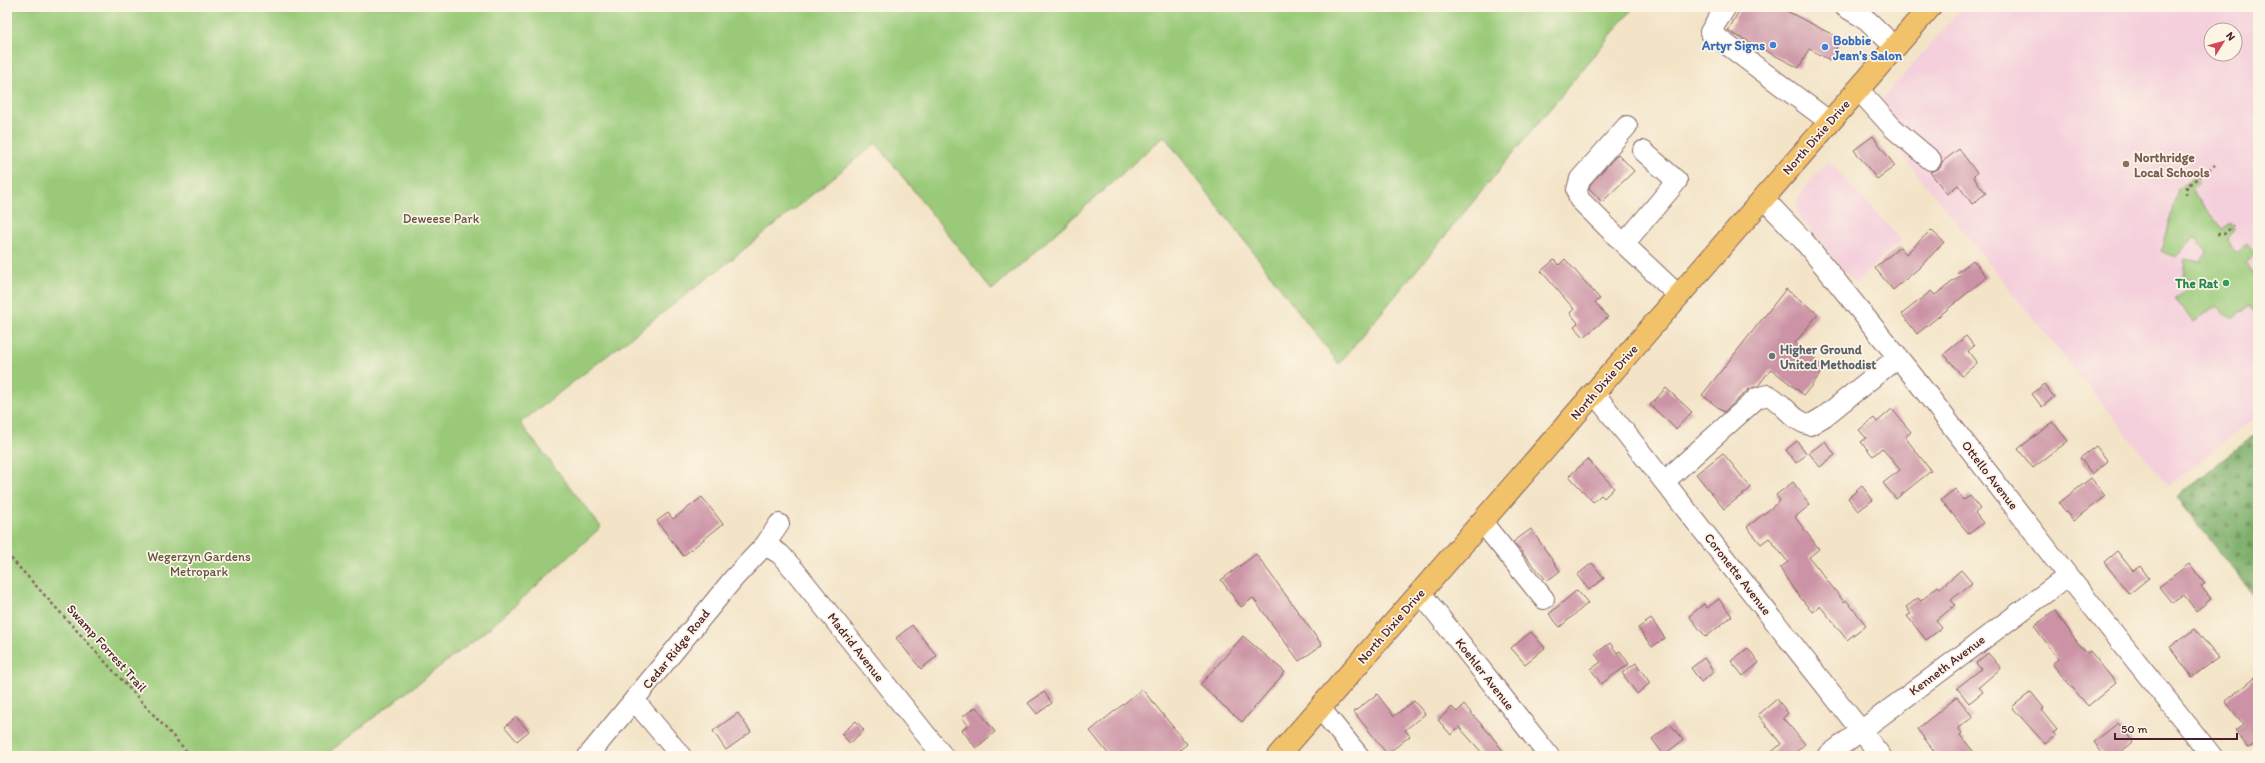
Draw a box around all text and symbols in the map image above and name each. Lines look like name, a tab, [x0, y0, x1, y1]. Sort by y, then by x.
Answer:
north arrow	[2203, 22, 2243, 62]
text: N	[2223, 29, 2238, 43]
place label: Bobbie Jean's Salon	[1832, 33, 1903, 63]
place label: Artyr Signs	[1701, 38, 1765, 54]
marker: Artyr Signs	[1768, 40, 1778, 50]
marker: Bobbie Jean's Salon	[1820, 42, 1830, 52]
street label: North Dixie Drive	[1779, 96, 1853, 178]
place label: Northridge Local Schools	[2134, 150, 2210, 180]
marker: Northridge Local Schools	[2121, 159, 2131, 169]
park label: Deweese Park	[403, 211, 480, 226]
place label: The Rat	[2174, 276, 2218, 291]
marker: The Rat	[2221, 278, 2231, 288]
street label: North Dixie Drive	[1567, 341, 1641, 423]
place label: Higher Ground United Methodist	[1780, 342, 1876, 372]
marker: Higher Ground United Methodist	[1767, 351, 1777, 361]
street label: Ottello Avenue	[1959, 438, 2021, 512]
street label: Coronette Avenue	[1701, 530, 1775, 618]
park label: Wegerzyn Gardens Metropark	[147, 549, 251, 579]
street label: North Dixie Drive	[1354, 585, 1428, 667]
street label: Swamp Forrest Trail	[64, 601, 150, 695]
street label: Cedar Ridge Road	[639, 606, 713, 692]
street label: Madrid Avenue	[825, 610, 887, 684]
street label: Kenneth Avenue	[1906, 632, 1988, 698]
street label: Koehler Avenue	[1452, 635, 1518, 713]
scale bar	[2115, 715, 2237, 741]
text: 50 m	[2121, 722, 2147, 736]

